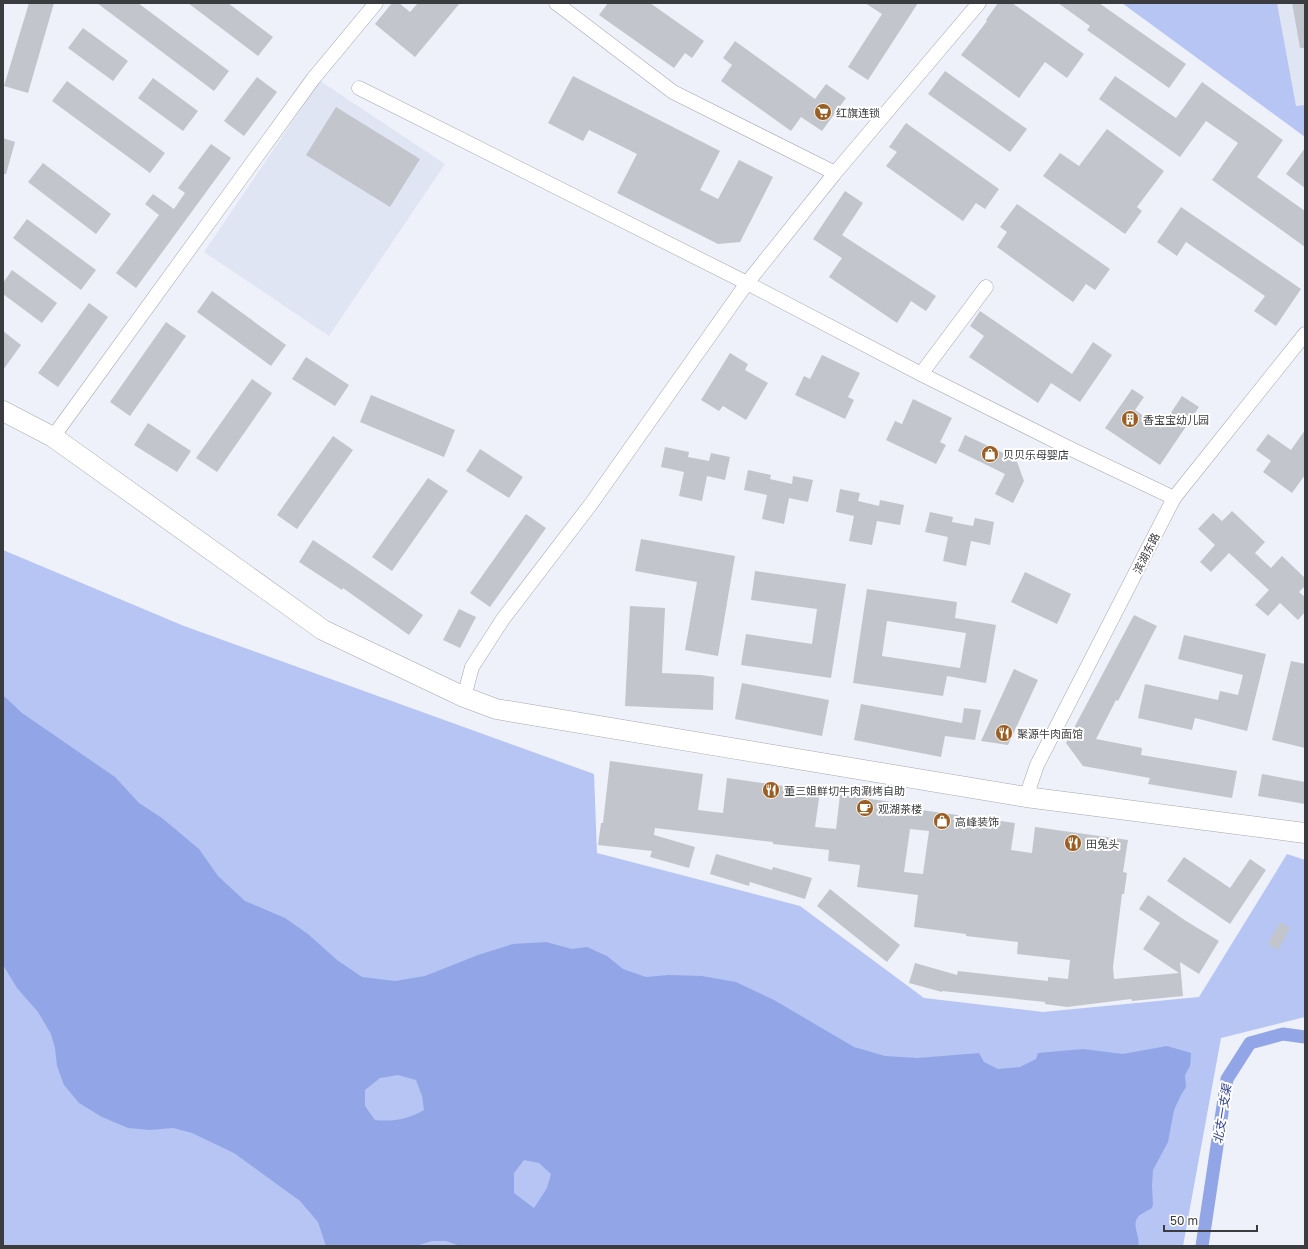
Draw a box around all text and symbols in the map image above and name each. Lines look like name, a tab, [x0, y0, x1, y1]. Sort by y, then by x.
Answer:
supermarket icon: 红旗连锁	[813, 102, 833, 122]
place label: 红旗连锁	[836, 106, 880, 119]
building icon: 香宝宝幼儿园	[1120, 409, 1140, 429]
place label: 香宝宝幼儿园	[1143, 413, 1209, 426]
shop icon: 贝贝乐母婴店	[980, 444, 1000, 464]
place label: 贝贝乐母婴店	[1003, 448, 1069, 461]
street label: 滨湖东路	[1130, 530, 1162, 576]
restaurant icon: 聚源牛肉面馆	[994, 723, 1014, 743]
place label: 聚源牛肉面馆	[1017, 727, 1083, 740]
restaurant icon: 董三姐鲜切牛肉涮烤自助	[761, 780, 781, 800]
place label: 董三姐鲜切牛肉涮烤自助	[784, 784, 905, 797]
cafe icon: 观湖茶楼	[855, 798, 875, 818]
place label: 观湖茶楼	[878, 802, 922, 815]
shop icon: 高峰装饰	[932, 811, 952, 831]
place label: 高峰装饰	[955, 815, 999, 828]
restaurant icon: 田兔头	[1063, 833, 1083, 853]
place label: 田兔头	[1086, 837, 1119, 850]
water label: 北支一支渠	[1210, 1081, 1234, 1145]
scale bar	[1164, 1207, 1257, 1233]
text: 50 m	[1170, 1213, 1198, 1228]

